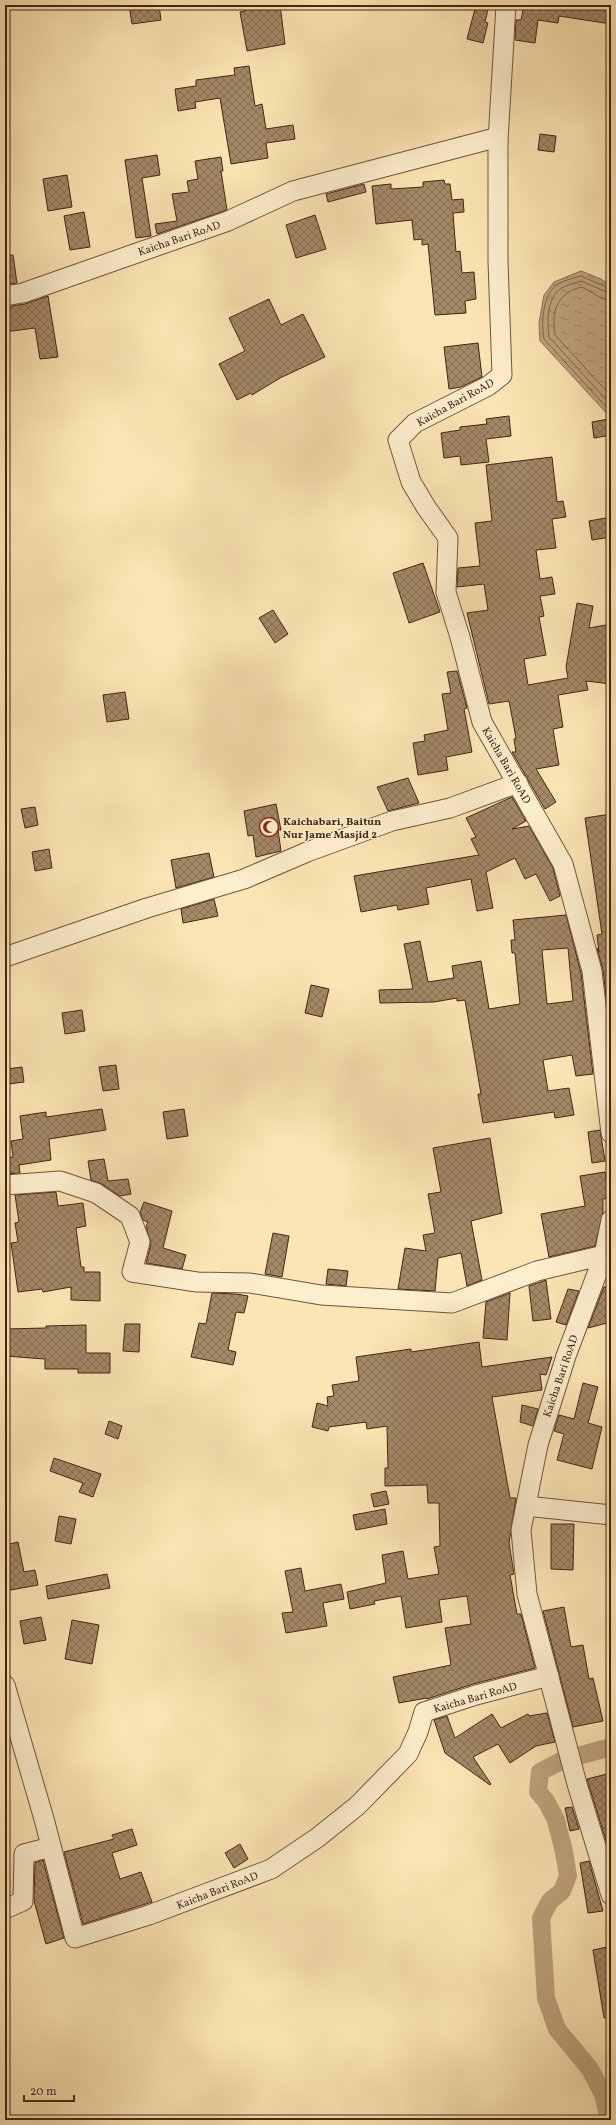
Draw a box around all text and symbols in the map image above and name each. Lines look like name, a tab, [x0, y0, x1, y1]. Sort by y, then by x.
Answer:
street label: Kaicha Bari RoAD	[136, 218, 223, 261]
street label: Kaicha Bari RoAD	[414, 376, 497, 431]
street label: Kaicha Bari RoAD	[478, 725, 534, 807]
place label: Kaichabari, Baitun Nur Jame Masjid 2	[283, 815, 381, 843]
mosque icon: Kaichabari, Baitun Nur Jame Masjid 2	[258, 816, 280, 838]
street label: Kaicha Bari RoAD	[540, 1333, 583, 1420]
street label: Kaicha Bari RoAD	[432, 1679, 519, 1718]
street label: Kaicha Bari RoAD	[175, 1869, 261, 1914]
scale bar	[24, 2077, 74, 2103]
text: 20 m	[30, 2084, 57, 2100]

